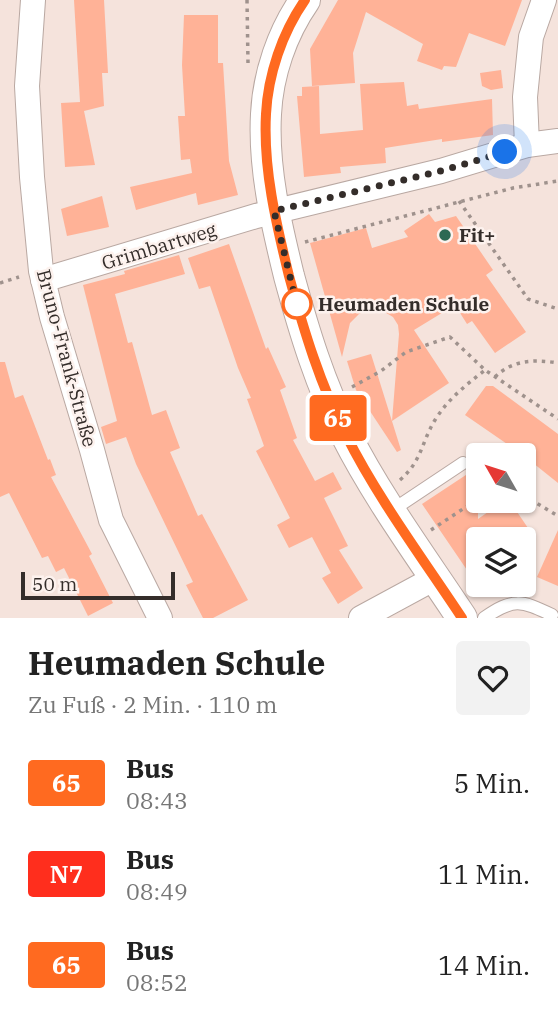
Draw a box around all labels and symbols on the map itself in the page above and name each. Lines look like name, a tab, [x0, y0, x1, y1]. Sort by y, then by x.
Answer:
your location	[487, 134, 522, 169]
street label: Grimbartweg	[99, 217, 220, 275]
place label: Fit+	[459, 223, 496, 247]
marker: Fit+	[437, 227, 453, 243]
street label: Bruno-Frank-Straße	[32, 267, 102, 449]
marker: Heumaden Schule	[282, 289, 312, 319]
place label: Heumaden Schule	[318, 292, 489, 316]
line badge: 65	[306, 395, 370, 441]
north arrow	[466, 443, 536, 513]
scale bar	[21, 569, 175, 601]

